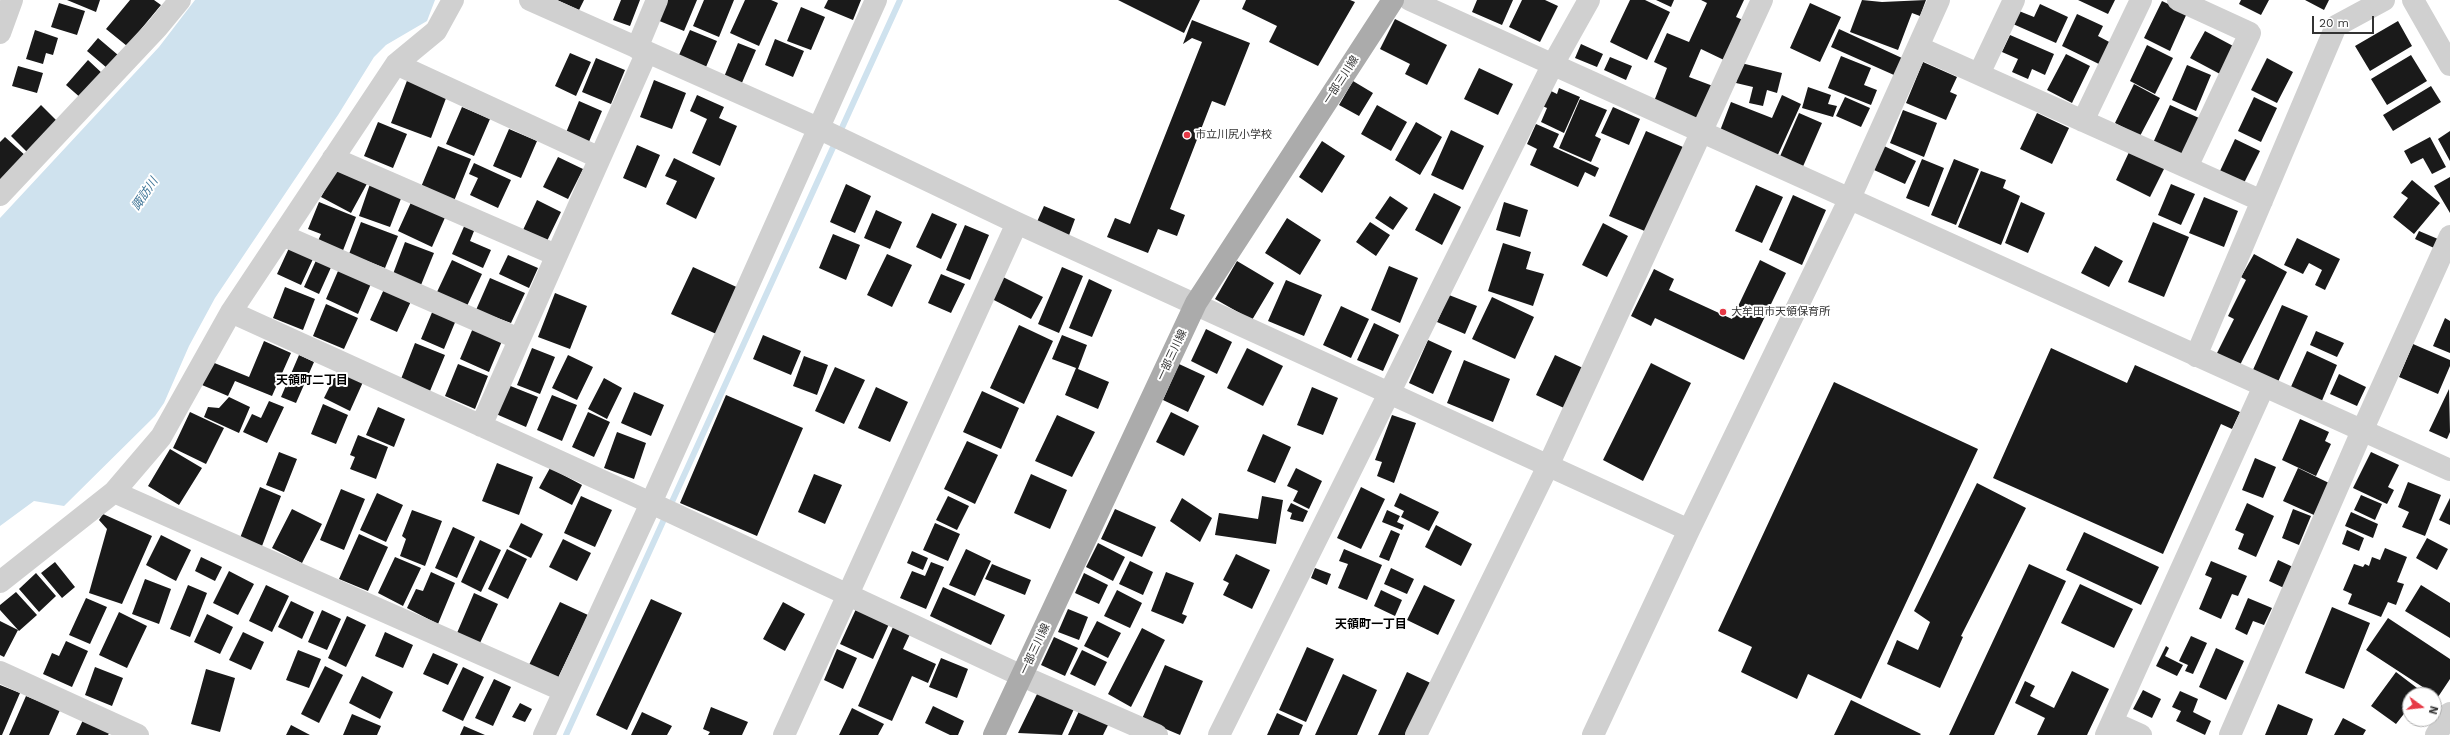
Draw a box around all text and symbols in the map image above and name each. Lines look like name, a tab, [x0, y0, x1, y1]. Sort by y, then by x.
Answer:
scale bar	[2314, 8, 2376, 34]
text: 20 m	[2319, 16, 2349, 30]
street label: 一部三川線	[1320, 53, 1362, 107]
place label: 市立川尻小学校	[1195, 128, 1272, 142]
marker: 市立川尻小学校	[1182, 130, 1192, 140]
water label: 諏訪川	[129, 175, 161, 213]
place label: 大牟田市天領保育所	[1731, 305, 1830, 319]
marker: 大牟田市天領保育所	[1718, 307, 1728, 317]
street label: 一部三川線	[1154, 327, 1190, 383]
district label: 天領町二丁目	[276, 373, 348, 387]
district label: 天領町一丁目	[1335, 617, 1407, 631]
street label: 一部三川線	[1017, 621, 1053, 677]
north arrow	[2402, 687, 2442, 727]
text: N	[2426, 704, 2440, 716]

